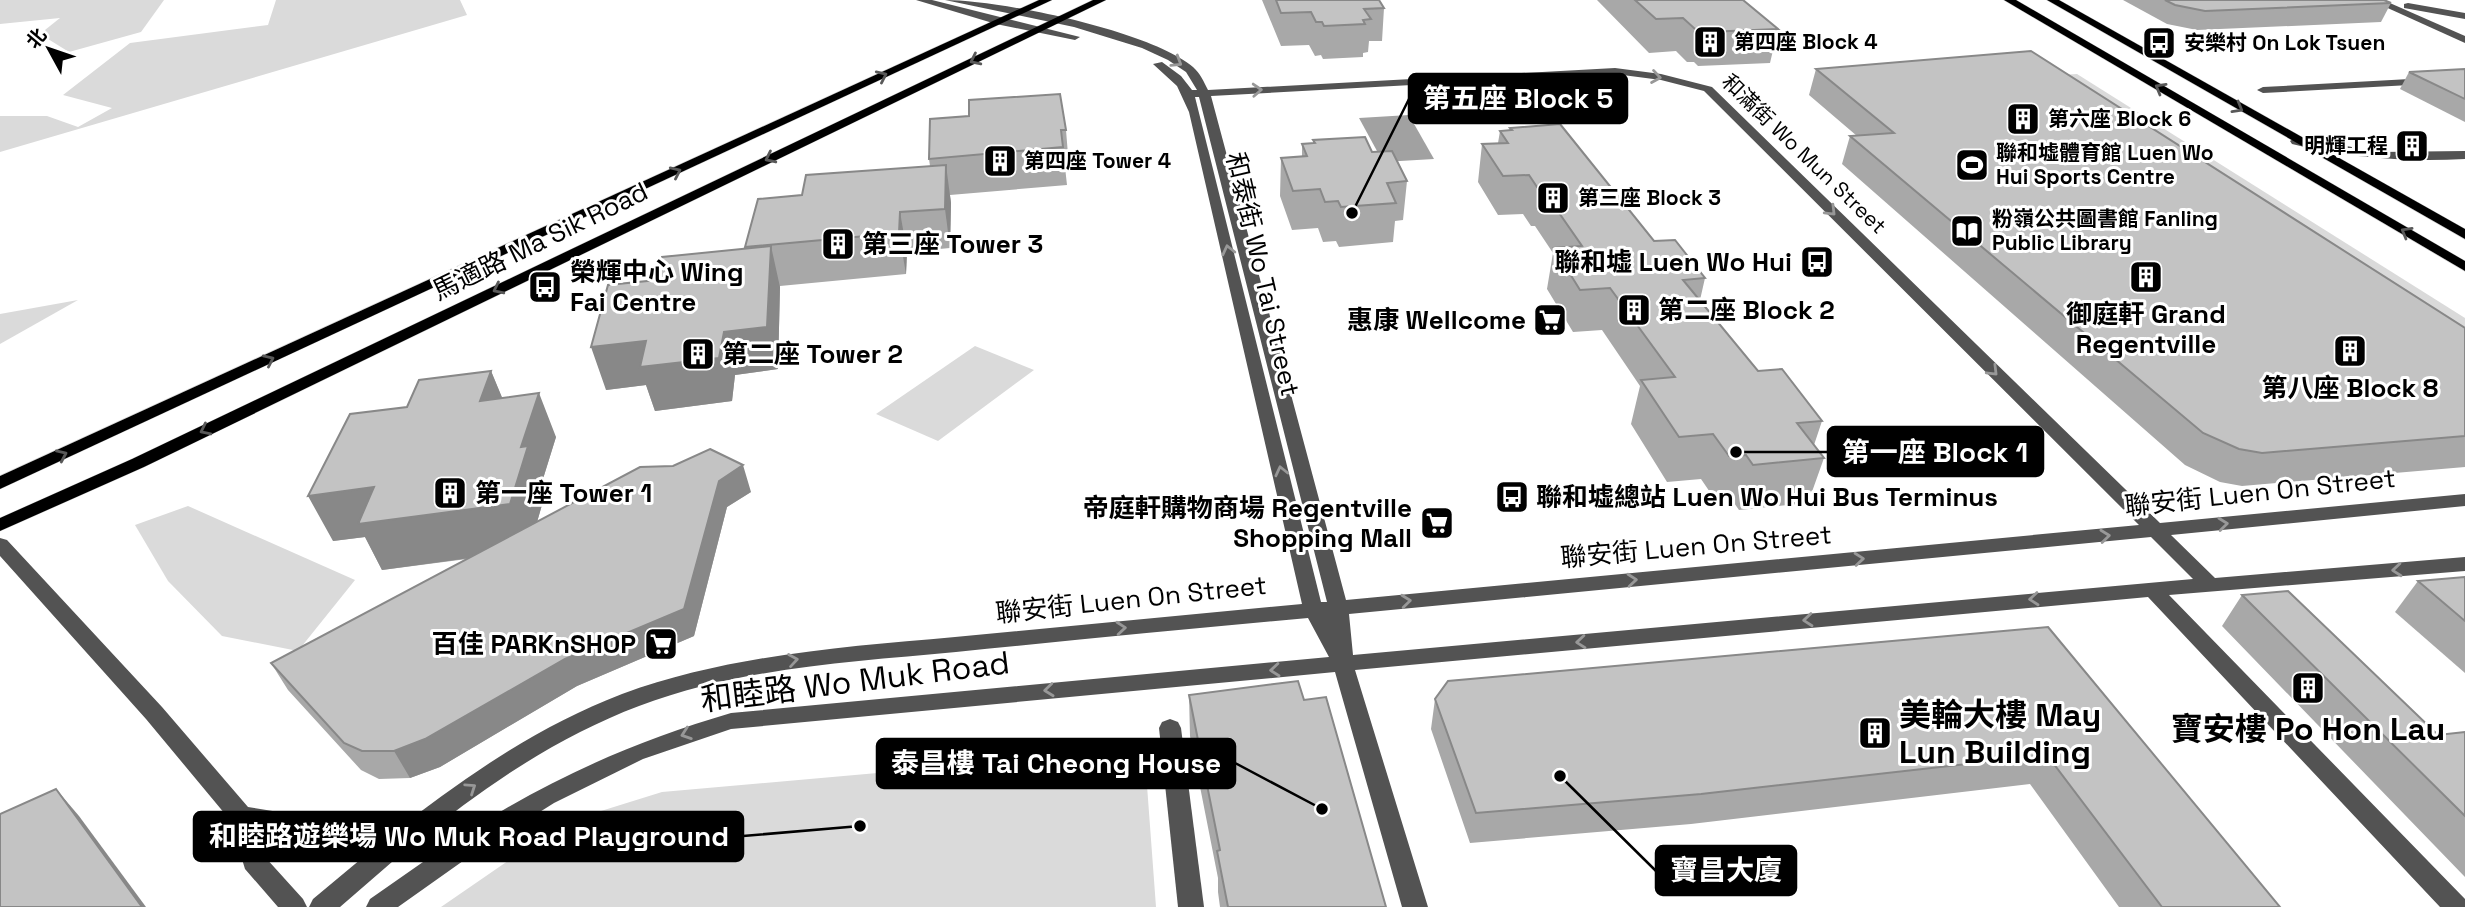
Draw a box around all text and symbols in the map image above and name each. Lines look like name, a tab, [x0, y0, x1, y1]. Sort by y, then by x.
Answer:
north arrow	[14, 14, 84, 84]
text: 北	[21, 23, 52, 54]
building icon: 第四座 Block 4	[1691, 23, 1729, 61]
bus stop icon: 安樂村 On Lok Tsuen	[2140, 24, 2178, 62]
place label: 第四座 Block 4	[1734, 28, 1878, 55]
place label: 安樂村 On Lok Tsuen	[2184, 29, 2385, 56]
one-way arrow	[970, 51, 982, 65]
one-way arrow	[1169, 53, 1182, 66]
street label: 和滿街 Wo Mun Street	[1716, 68, 1892, 239]
one-way arrow	[1650, 69, 1661, 84]
one-way arrow	[875, 70, 887, 84]
callout: 第五座 Block 5	[1409, 74, 1627, 123]
text: 第五座 Block 5	[1423, 80, 1613, 116]
one-way arrow	[1252, 83, 1263, 98]
one-way arrow	[2155, 84, 2168, 97]
one-way arrow	[2230, 99, 2243, 112]
building icon: 第六座 Block 6	[2004, 100, 2042, 138]
place label: 第六座 Block 6	[2048, 105, 2191, 132]
building icon: 明輝工程	[2393, 127, 2431, 165]
place label: 明輝工程	[2304, 132, 2388, 159]
place label: 聯和墟體育館 Luen Wo Hui Sports Centre	[1996, 139, 2214, 190]
building icon: 第四座 Tower 4	[981, 142, 1019, 180]
sports icon: 聯和墟體育館 Luen Wo Hui Sports Centre	[1953, 146, 1991, 184]
place label: 第四座 Tower 4	[1024, 147, 1171, 174]
street label: 和泰街 Wo Tai Street	[1218, 149, 1308, 399]
one-way arrow	[765, 150, 777, 164]
one-way arrow	[668, 166, 681, 180]
street label: 馬適路 Ma Sik Road	[427, 174, 653, 308]
building icon: 第三座 Block 3	[1534, 179, 1572, 217]
place label: 第三座 Block 3	[1578, 184, 1721, 211]
one-way arrow	[1823, 203, 1836, 216]
place label: 粉嶺公共圖書館 Fanling Public Library	[1992, 205, 2218, 256]
library icon: 粉嶺公共圖書館 Fanling Public Library	[1948, 212, 1986, 250]
building icon: 第三座 Tower 3	[819, 225, 857, 263]
place label: 第三座 Tower 3	[862, 227, 1043, 261]
one-way arrow	[2401, 227, 2414, 240]
bus stop icon: 聯和墟 Luen Wo Hui	[1798, 243, 1836, 281]
one-way arrow	[1222, 244, 1236, 256]
place label: 聯和墟 Luen Wo Hui	[1554, 245, 1792, 279]
place label: 榮輝中心 Wing Fai Centre	[570, 255, 743, 319]
building icon: 御庭軒 Grand Regentville	[2127, 258, 2165, 296]
bus stop icon: 榮輝中心 Wing Fai Centre	[526, 268, 564, 306]
one-way arrow	[493, 280, 505, 294]
building icon: 第二座 Block 2	[1615, 291, 1653, 329]
place label: 第二座 Block 2	[1658, 293, 1835, 327]
place label: 御庭軒 Grand Regentville	[2066, 297, 2226, 361]
supermarket icon: 惠康 Wellcome	[1531, 301, 1569, 339]
place label: 惠康 Wellcome	[1347, 303, 1526, 337]
building icon: 第八座 Block 8	[2331, 332, 2369, 370]
building icon: 第二座 Tower 2	[679, 335, 717, 373]
place label: 第二座 Tower 2	[722, 337, 903, 371]
one-way arrow	[262, 354, 274, 368]
one-way arrow	[1985, 362, 1998, 375]
place label: 第八座 Block 8	[2262, 371, 2438, 405]
one-way arrow	[200, 422, 212, 436]
callout: 第一座 Block 1	[1828, 427, 2043, 476]
text: 第一座 Block 1	[1842, 434, 2028, 470]
one-way arrow	[55, 449, 68, 463]
street label: 聯安街 Luen On Street	[2123, 461, 2397, 523]
one-way arrow	[1275, 465, 1289, 477]
building icon: 第一座 Tower 1	[431, 474, 469, 512]
place label: 第一座 Tower 1	[475, 476, 652, 510]
bus stop icon: 聯和墟總站 Luen Wo Hui Bus Terminus	[1493, 478, 1531, 516]
place label: 聯和墟總站 Luen Wo Hui Bus Terminus	[1536, 480, 1998, 514]
place label: 帝庭軒購物商場 Regentville Shopping Mall	[1083, 491, 1412, 555]
supermarket icon: 帝庭軒購物商場 Regentville Shopping Mall	[1418, 504, 1456, 542]
street label: 聯安街 Luen On Street	[1559, 517, 1833, 575]
one-way arrow	[2218, 517, 2229, 532]
one-way arrow	[2100, 529, 2111, 544]
one-way arrow	[1853, 552, 1864, 567]
one-way arrow	[2391, 562, 2402, 577]
street label: 聯安街 Luen On Street	[994, 568, 1268, 630]
one-way arrow	[1627, 573, 1638, 588]
one-way arrow	[2028, 591, 2039, 606]
one-way arrow	[1400, 594, 1411, 609]
one-way arrow	[1802, 613, 1814, 628]
one-way arrow	[1116, 621, 1127, 636]
supermarket icon: 百佳 PARKnSHOP	[642, 625, 680, 663]
place label: 百佳 PARKnSHOP	[432, 627, 636, 661]
one-way arrow	[1575, 634, 1586, 649]
street label: 和睦路 Wo Muk Road	[698, 642, 1012, 720]
one-way arrow	[787, 653, 799, 668]
one-way arrow	[1269, 662, 1280, 677]
building icon: 寶安樓 Po Hon Lau	[2289, 669, 2327, 707]
one-way arrow	[1043, 682, 1054, 697]
place label: 美輪大樓 May Lun Building	[1899, 695, 2101, 772]
place label: 寶安樓 Po Hon Lau	[2171, 709, 2445, 749]
building icon: 美輪大樓 May Lun Building	[1856, 714, 1894, 752]
one-way arrow	[681, 726, 693, 740]
callout: 泰昌樓 Tai Cheong House	[877, 739, 1235, 788]
text: 泰昌樓 Tai Cheong House	[891, 745, 1221, 781]
one-way arrow	[463, 784, 476, 796]
callout: 和睦路遊樂場 Wo Muk Road Playground	[194, 812, 743, 861]
text: 和睦路遊樂場 Wo Muk Road Playground	[209, 818, 729, 854]
callout: 寶昌大廈	[1656, 846, 1796, 895]
text: 寶昌大廈	[1670, 852, 1782, 888]

